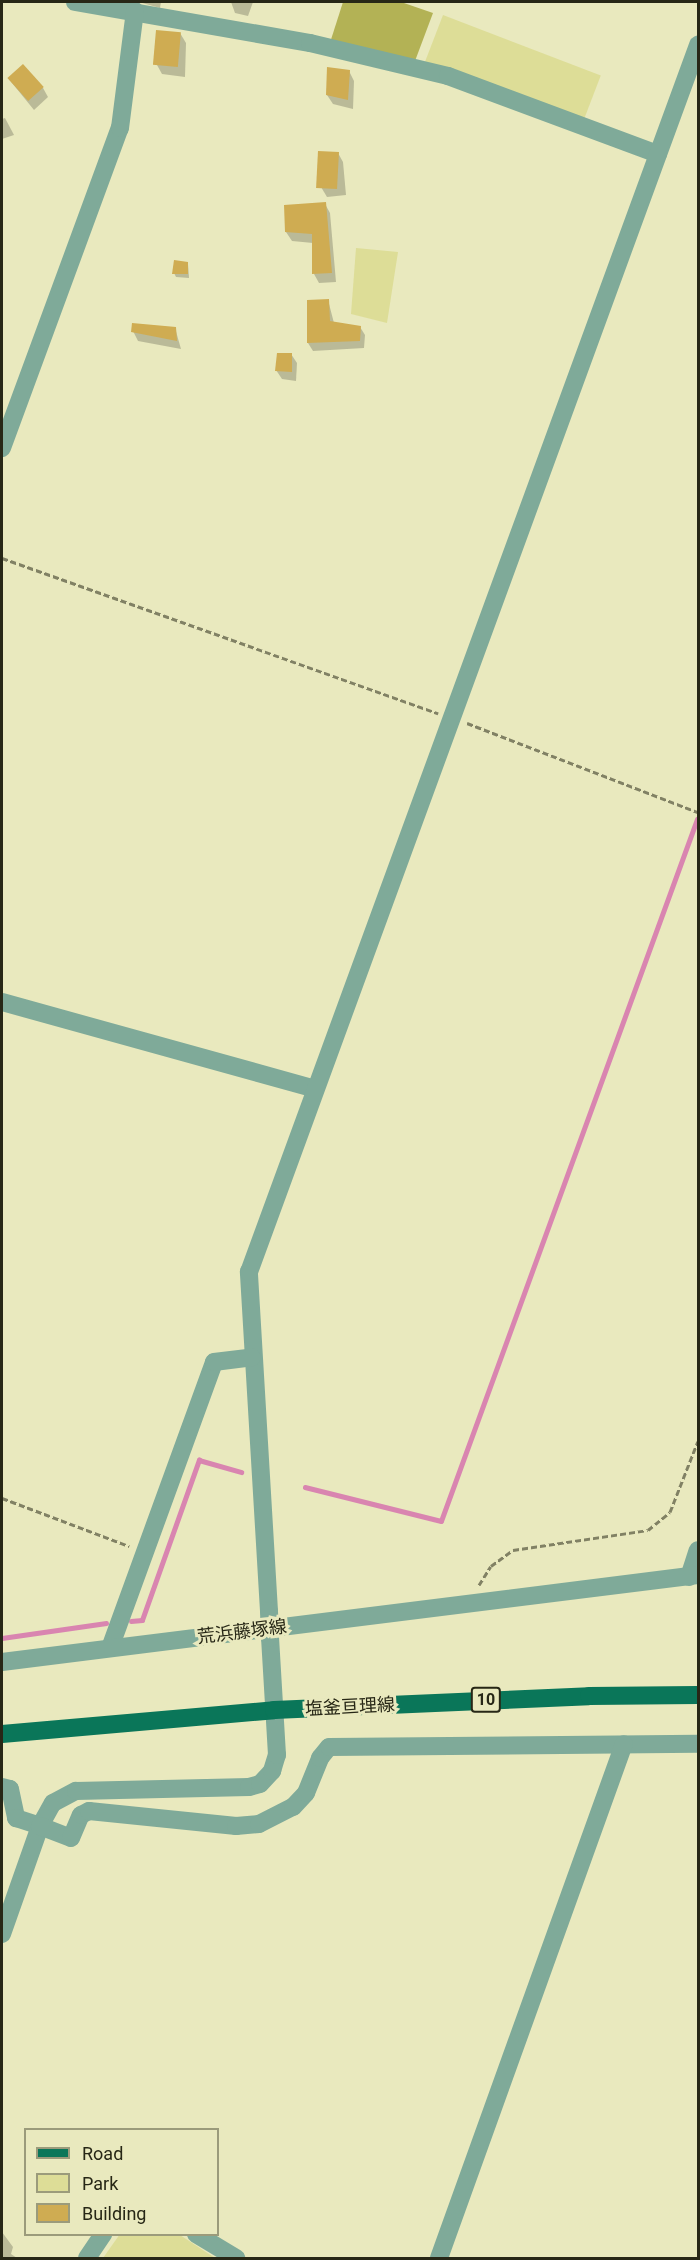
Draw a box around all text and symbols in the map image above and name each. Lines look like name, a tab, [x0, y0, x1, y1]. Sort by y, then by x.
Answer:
street label: 荒浜藤塚線	[196, 1616, 288, 1648]
road number: 10	[470, 1687, 502, 1713]
street label: 塩釜亘理線	[304, 1694, 396, 1720]
legend	[24, 2128, 219, 2236]
text: Road	[82, 2143, 123, 2164]
text: Park	[82, 2173, 118, 2194]
text: Building	[82, 2203, 146, 2224]

